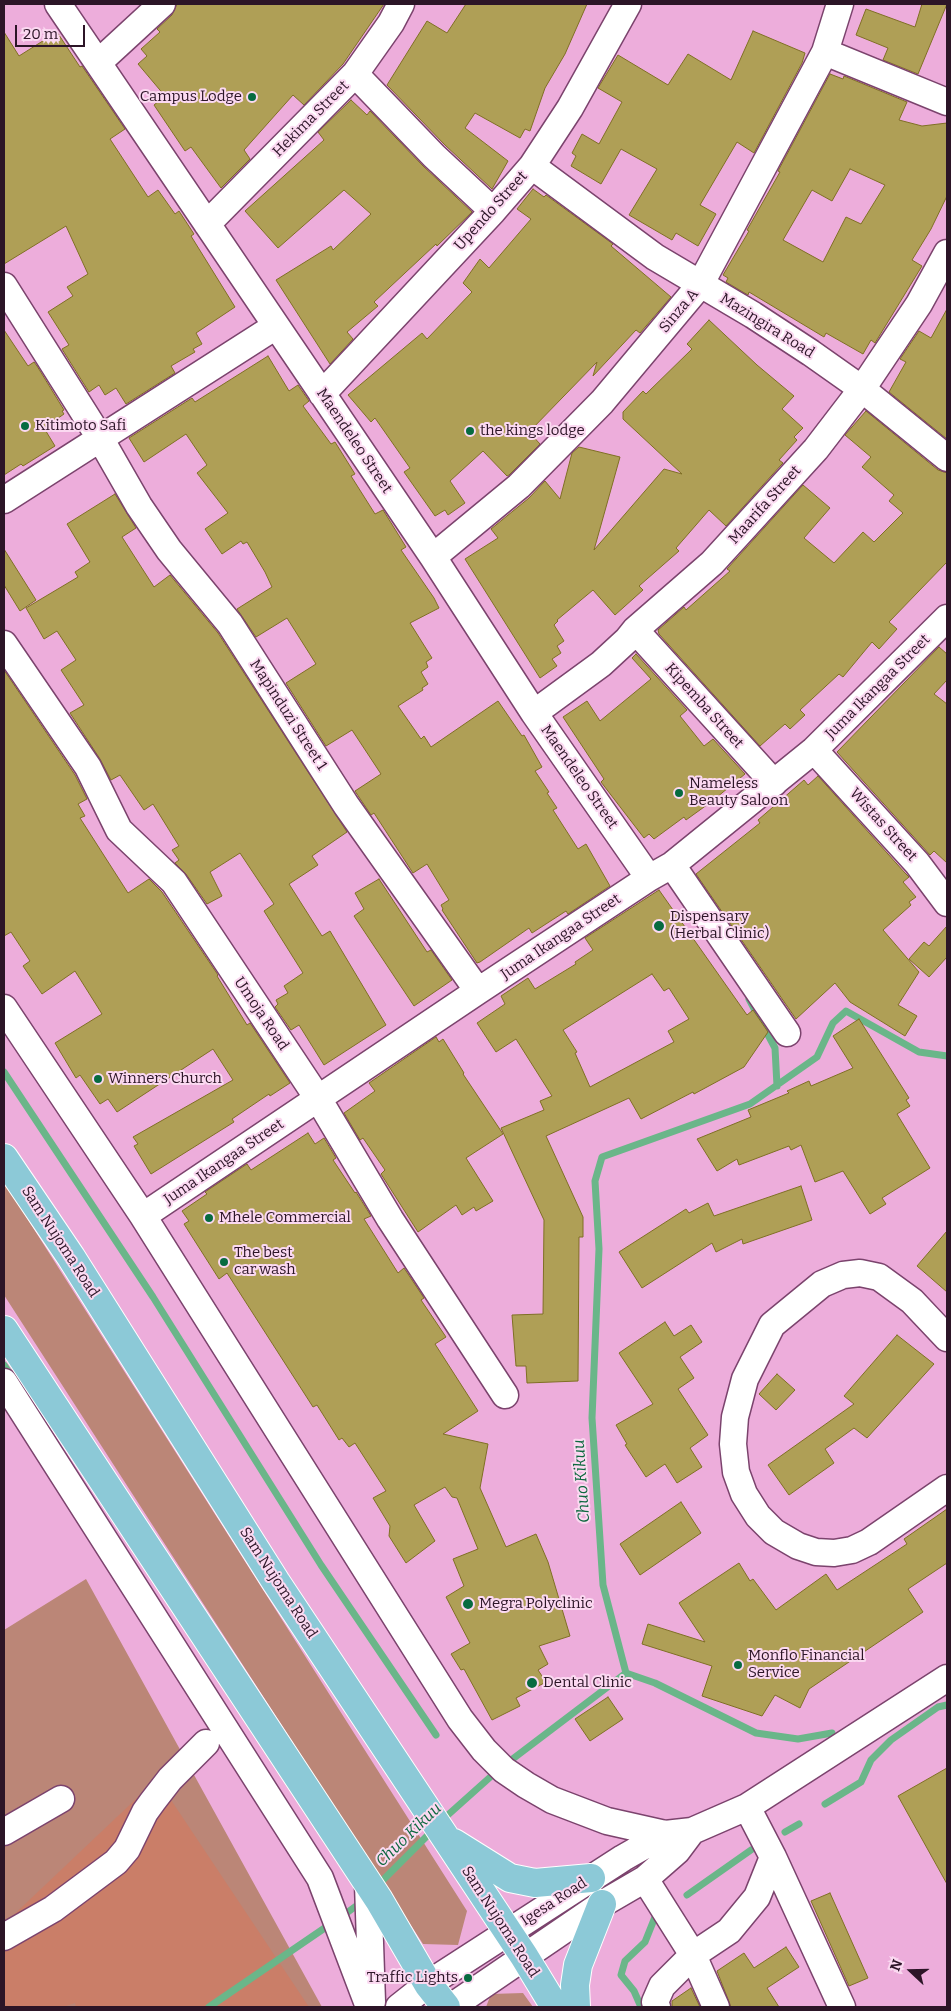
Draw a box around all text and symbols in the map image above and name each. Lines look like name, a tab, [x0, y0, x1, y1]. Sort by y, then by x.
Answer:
scale bar	[18, 15, 88, 47]
text: 20 m	[23, 25, 58, 43]
street label: Hekima Street	[269, 77, 353, 161]
place label: Campus Lodge	[140, 88, 242, 106]
marker: Campus Lodge	[246, 91, 258, 103]
street label: Upendo Street	[451, 168, 531, 254]
street label: Sinza A	[656, 285, 702, 337]
street label: Mazingira Road	[717, 290, 817, 362]
street label: Maendeleo Street	[312, 385, 396, 497]
place label: Kitimoto Safi	[35, 417, 126, 435]
marker: Kitimoto Safi	[19, 420, 31, 432]
place label: the kings lodge	[480, 422, 585, 440]
marker: the kings lodge	[464, 425, 476, 437]
street label: Maarifa Street	[725, 462, 805, 548]
street label: Juma Ikangaa Street	[822, 631, 934, 743]
street label: Mapinduzi Street 1	[245, 656, 331, 774]
street label: Kipemba Street	[661, 660, 747, 752]
street label: Maendeleo Street	[536, 722, 622, 832]
place label: Nameless Beauty Saloon	[689, 775, 788, 810]
street label: Wistas Street	[845, 785, 921, 865]
marker: Nameless Beauty Saloon	[673, 787, 685, 799]
street label: Juma Ikangaa Street	[498, 890, 624, 984]
place label: Dispensary (Herbal Clinic)	[670, 908, 769, 943]
marker: Dispensary (Herbal Clinic)	[652, 919, 666, 933]
street label: Umoja Road	[230, 974, 292, 1054]
place label: Winners Church	[108, 1070, 222, 1088]
marker: Winners Church	[92, 1073, 104, 1085]
street label: Juma Ikangaa Street	[161, 1115, 287, 1209]
street label: Sam Nujoma Road	[17, 1183, 103, 1301]
place label: Mhele Commercial	[219, 1209, 351, 1227]
marker: Mhele Commercial	[203, 1212, 215, 1224]
place label: The best car wash	[234, 1244, 296, 1279]
marker: The best car wash	[218, 1256, 230, 1268]
water label: Chuo Kikuu	[570, 1439, 594, 1523]
street label: Sam Nujoma Road	[235, 1524, 321, 1642]
place label: Megra Polyclinic	[479, 1595, 593, 1613]
marker: Megra Polyclinic	[461, 1597, 475, 1611]
place label: Monflo Financial Service	[748, 1647, 865, 1682]
marker: Monflo Financial Service	[732, 1659, 744, 1671]
place label: Dental Clinic	[543, 1674, 632, 1692]
marker: Dental Clinic	[525, 1676, 539, 1690]
water label: Chuo Kikuu	[372, 1799, 446, 1871]
street label: Sam Nujoma Road	[457, 1863, 543, 1981]
street label: Igesa Road	[518, 1874, 590, 1930]
north arrow	[886, 1946, 936, 1996]
text: N	[887, 1957, 906, 1974]
place label: Traffic Lights	[367, 1969, 458, 1987]
marker: Traffic Lights	[462, 1972, 474, 1984]

